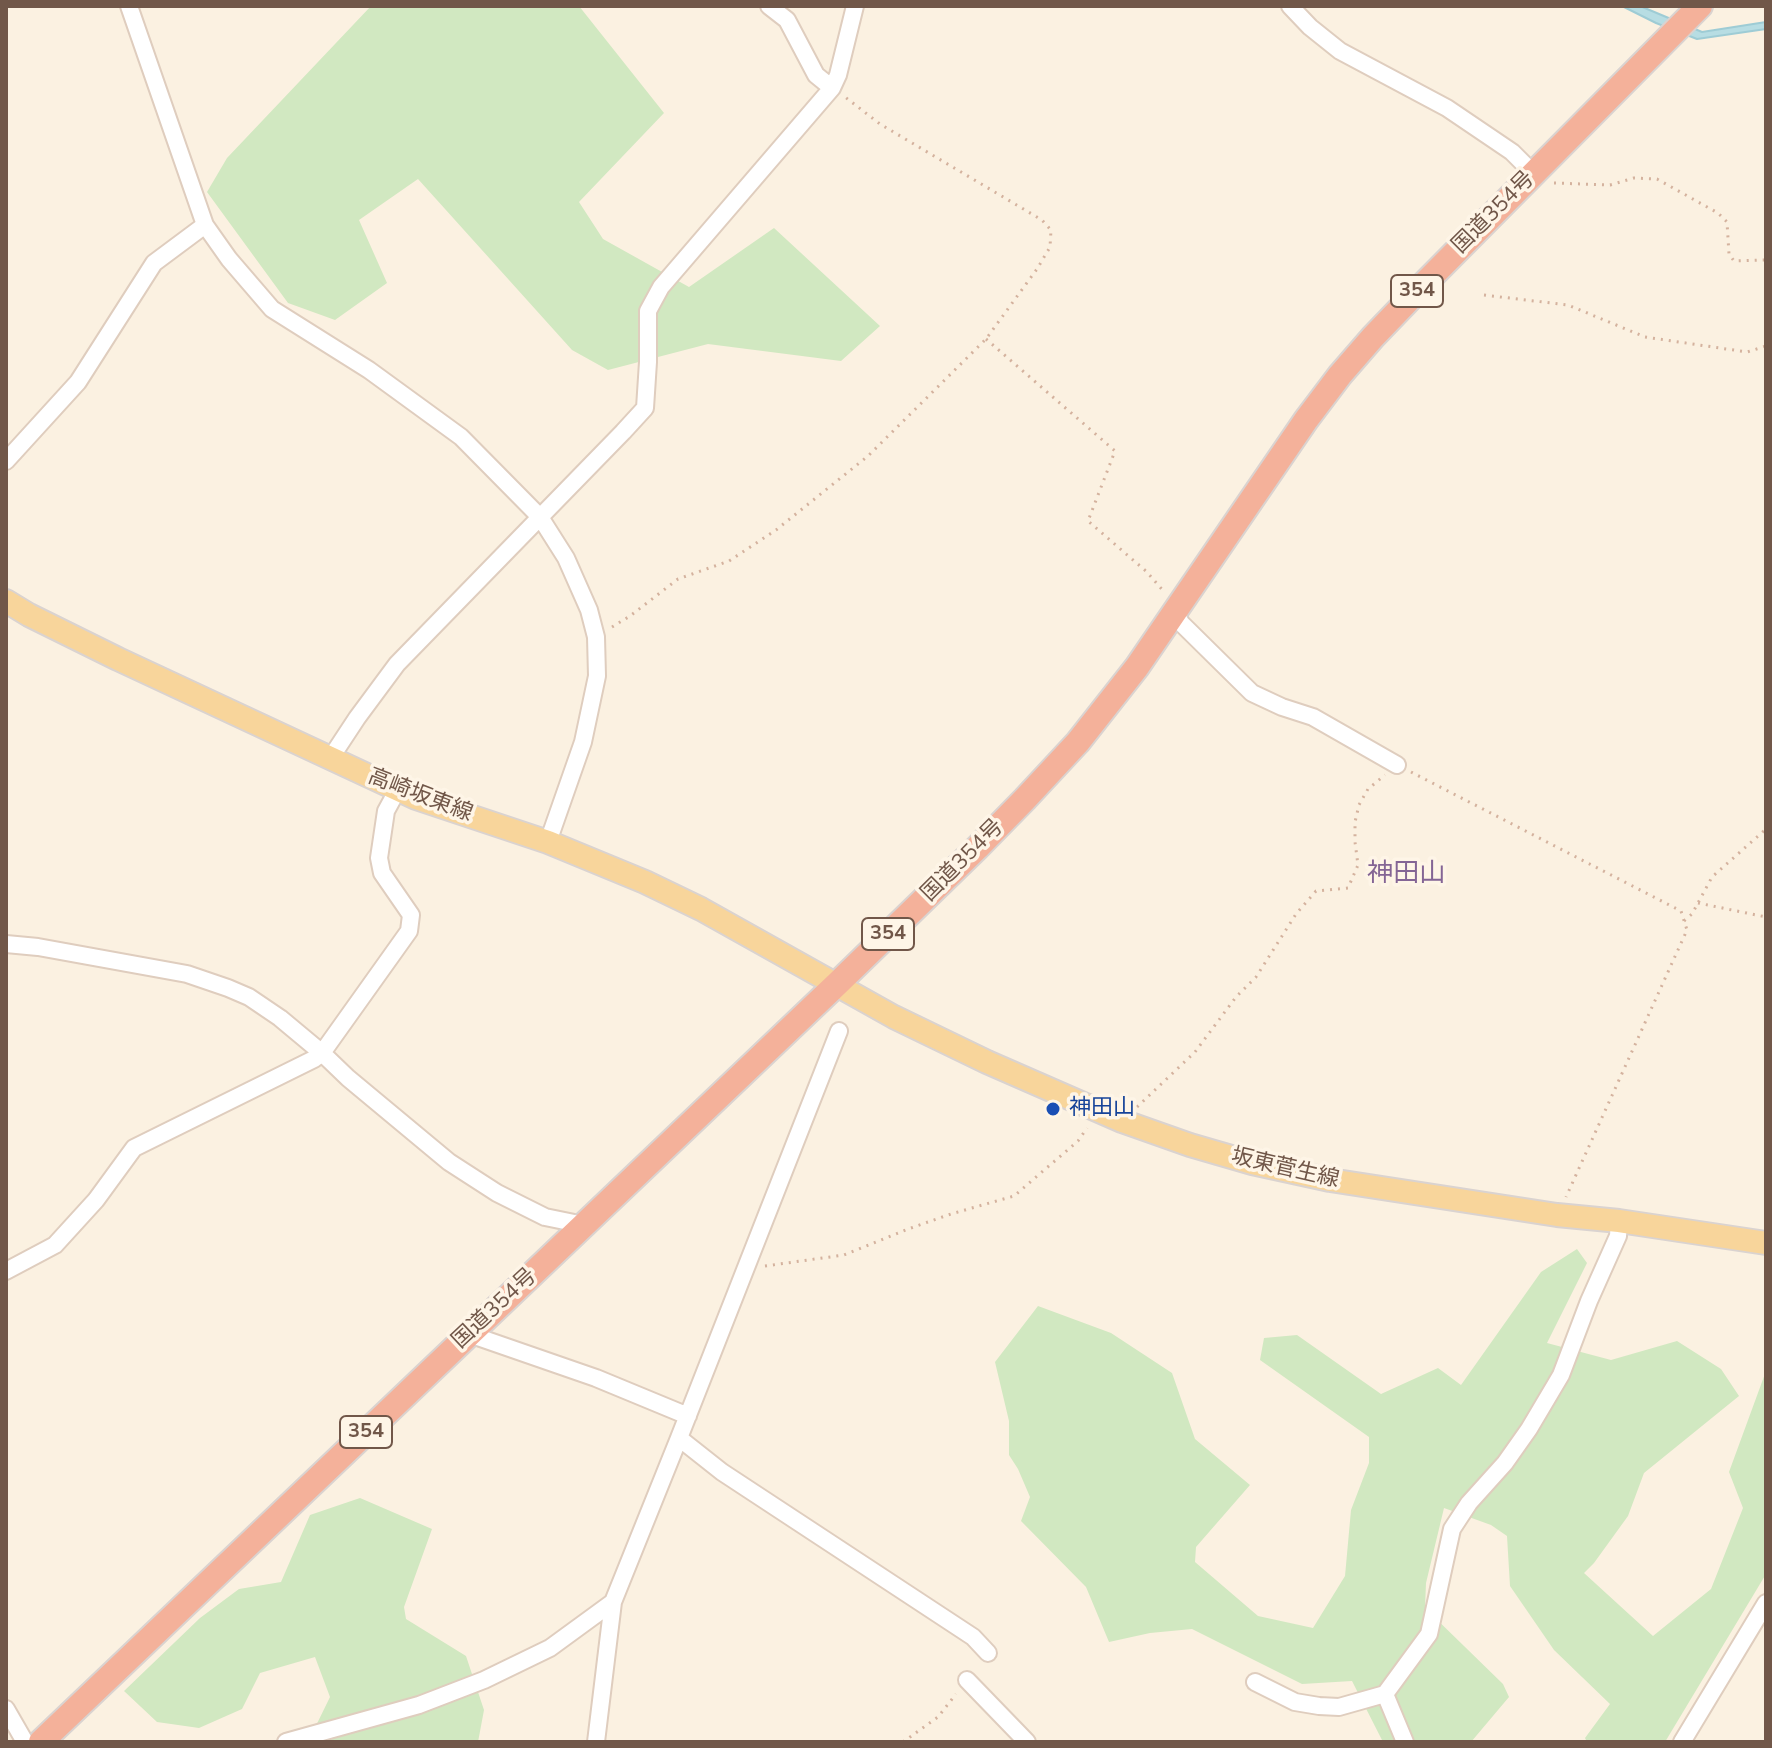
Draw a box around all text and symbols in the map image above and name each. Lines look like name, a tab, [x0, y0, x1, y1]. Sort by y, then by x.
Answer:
street label: 国道354号	[1447, 166, 1541, 260]
road number: 354	[1391, 275, 1443, 307]
street label: 高崎坂東線	[364, 764, 476, 828]
street label: 国道354号	[916, 814, 1010, 908]
district label: 神田山	[1367, 859, 1445, 891]
road number: 354	[862, 918, 914, 950]
place label: 神田山	[1069, 1096, 1135, 1122]
marker: 神田山	[1044, 1100, 1062, 1118]
street label: 坂東菅生線	[1228, 1144, 1342, 1194]
street label: 国道354号	[447, 1263, 543, 1355]
road number: 354	[340, 1416, 392, 1448]

